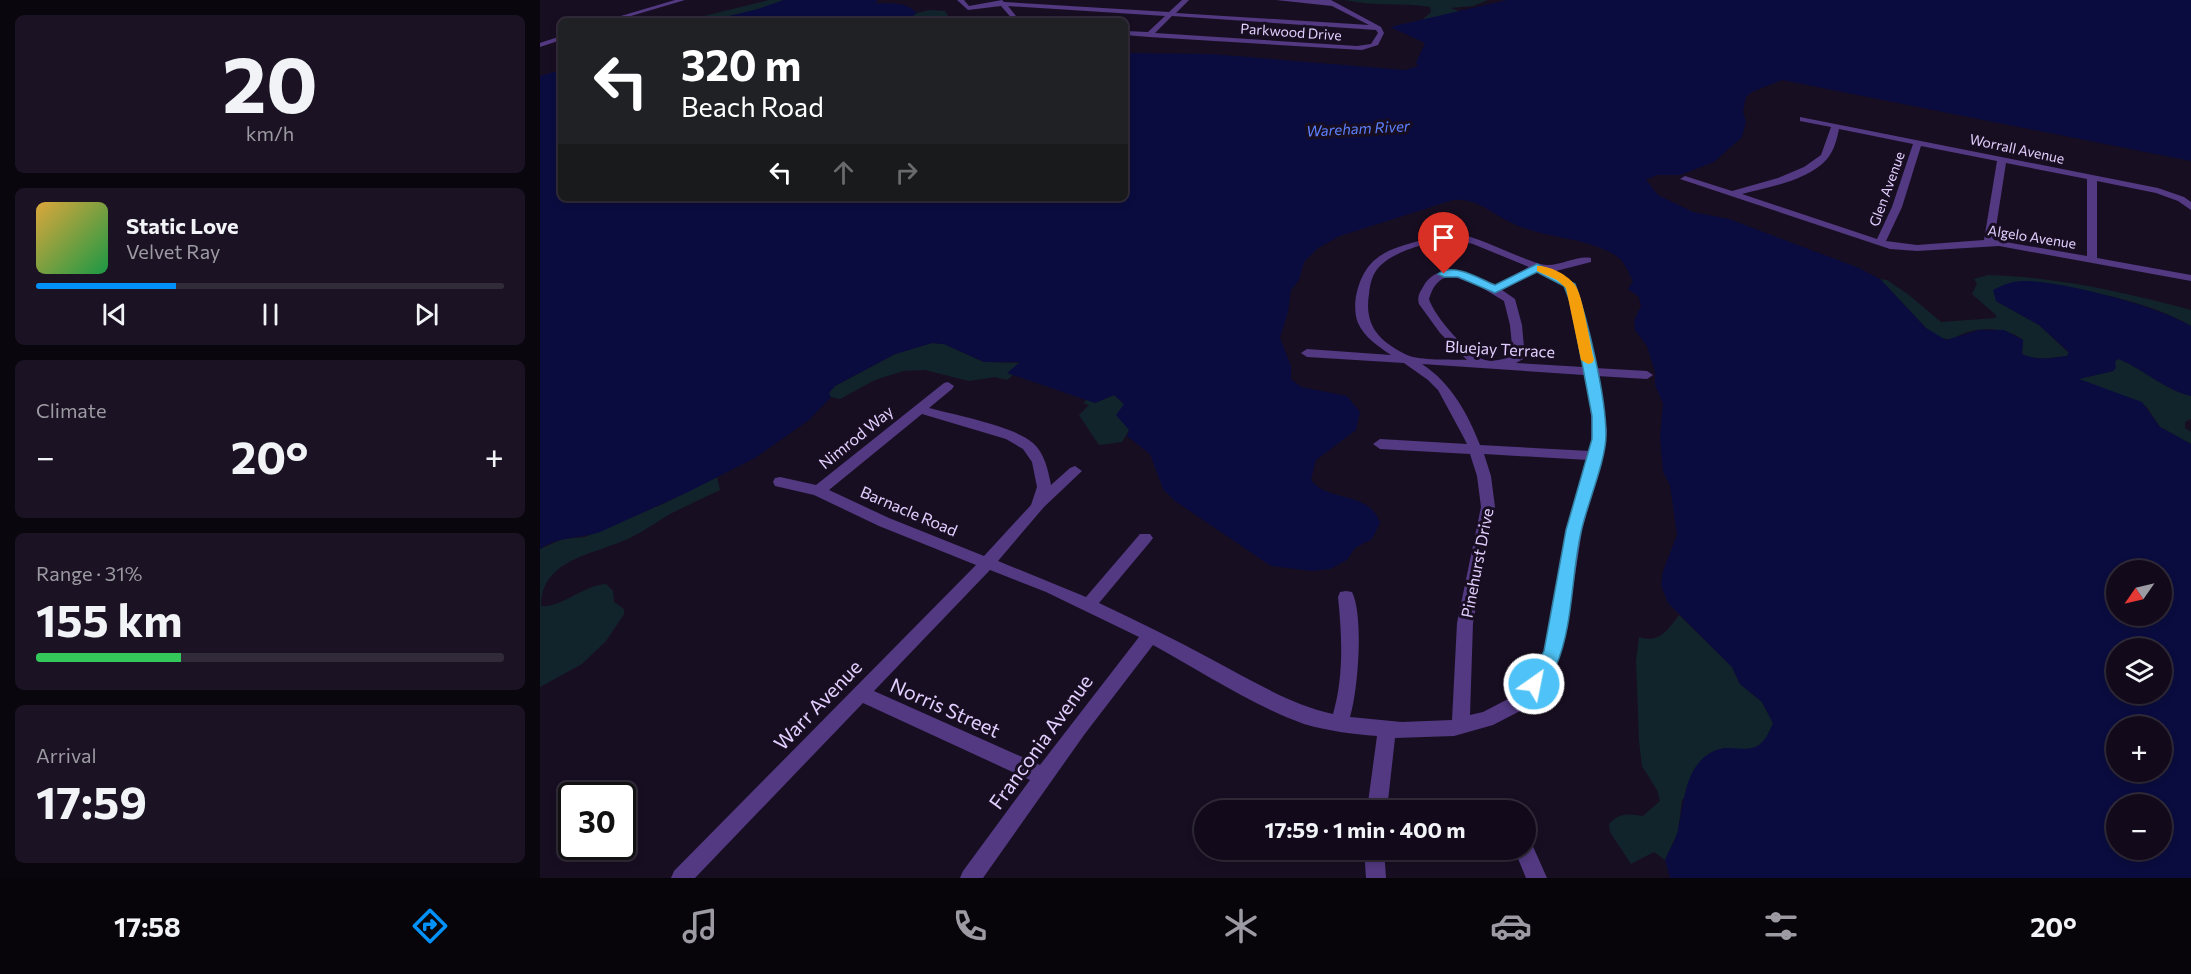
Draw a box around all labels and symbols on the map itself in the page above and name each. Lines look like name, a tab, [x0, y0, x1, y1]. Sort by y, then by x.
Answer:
street label: Parkwood Drive	[1240, 19, 1342, 44]
water label: Wareham River	[1306, 116, 1411, 140]
street label: Worrall Avenue	[1968, 130, 2066, 167]
street label: Glen Avenue	[1865, 149, 1908, 229]
pin	[1418, 212, 1469, 274]
street label: Algelo Avenue	[1987, 221, 2078, 252]
street label: Bluejay Terrace	[1445, 336, 1556, 361]
street label: Nimrod Way	[815, 401, 897, 472]
street label: Barnacle Road	[858, 482, 961, 539]
street label: Pinehurst Drive	[1457, 506, 1496, 619]
north arrow	[2106, 560, 2172, 626]
position arrow	[1502, 652, 1566, 716]
street label: Warr Avenue	[768, 654, 866, 754]
street label: Franconia Avenue	[983, 670, 1097, 813]
street label: Norris Street	[887, 672, 1004, 742]
speed limit sign: 30	[558, 782, 636, 860]

